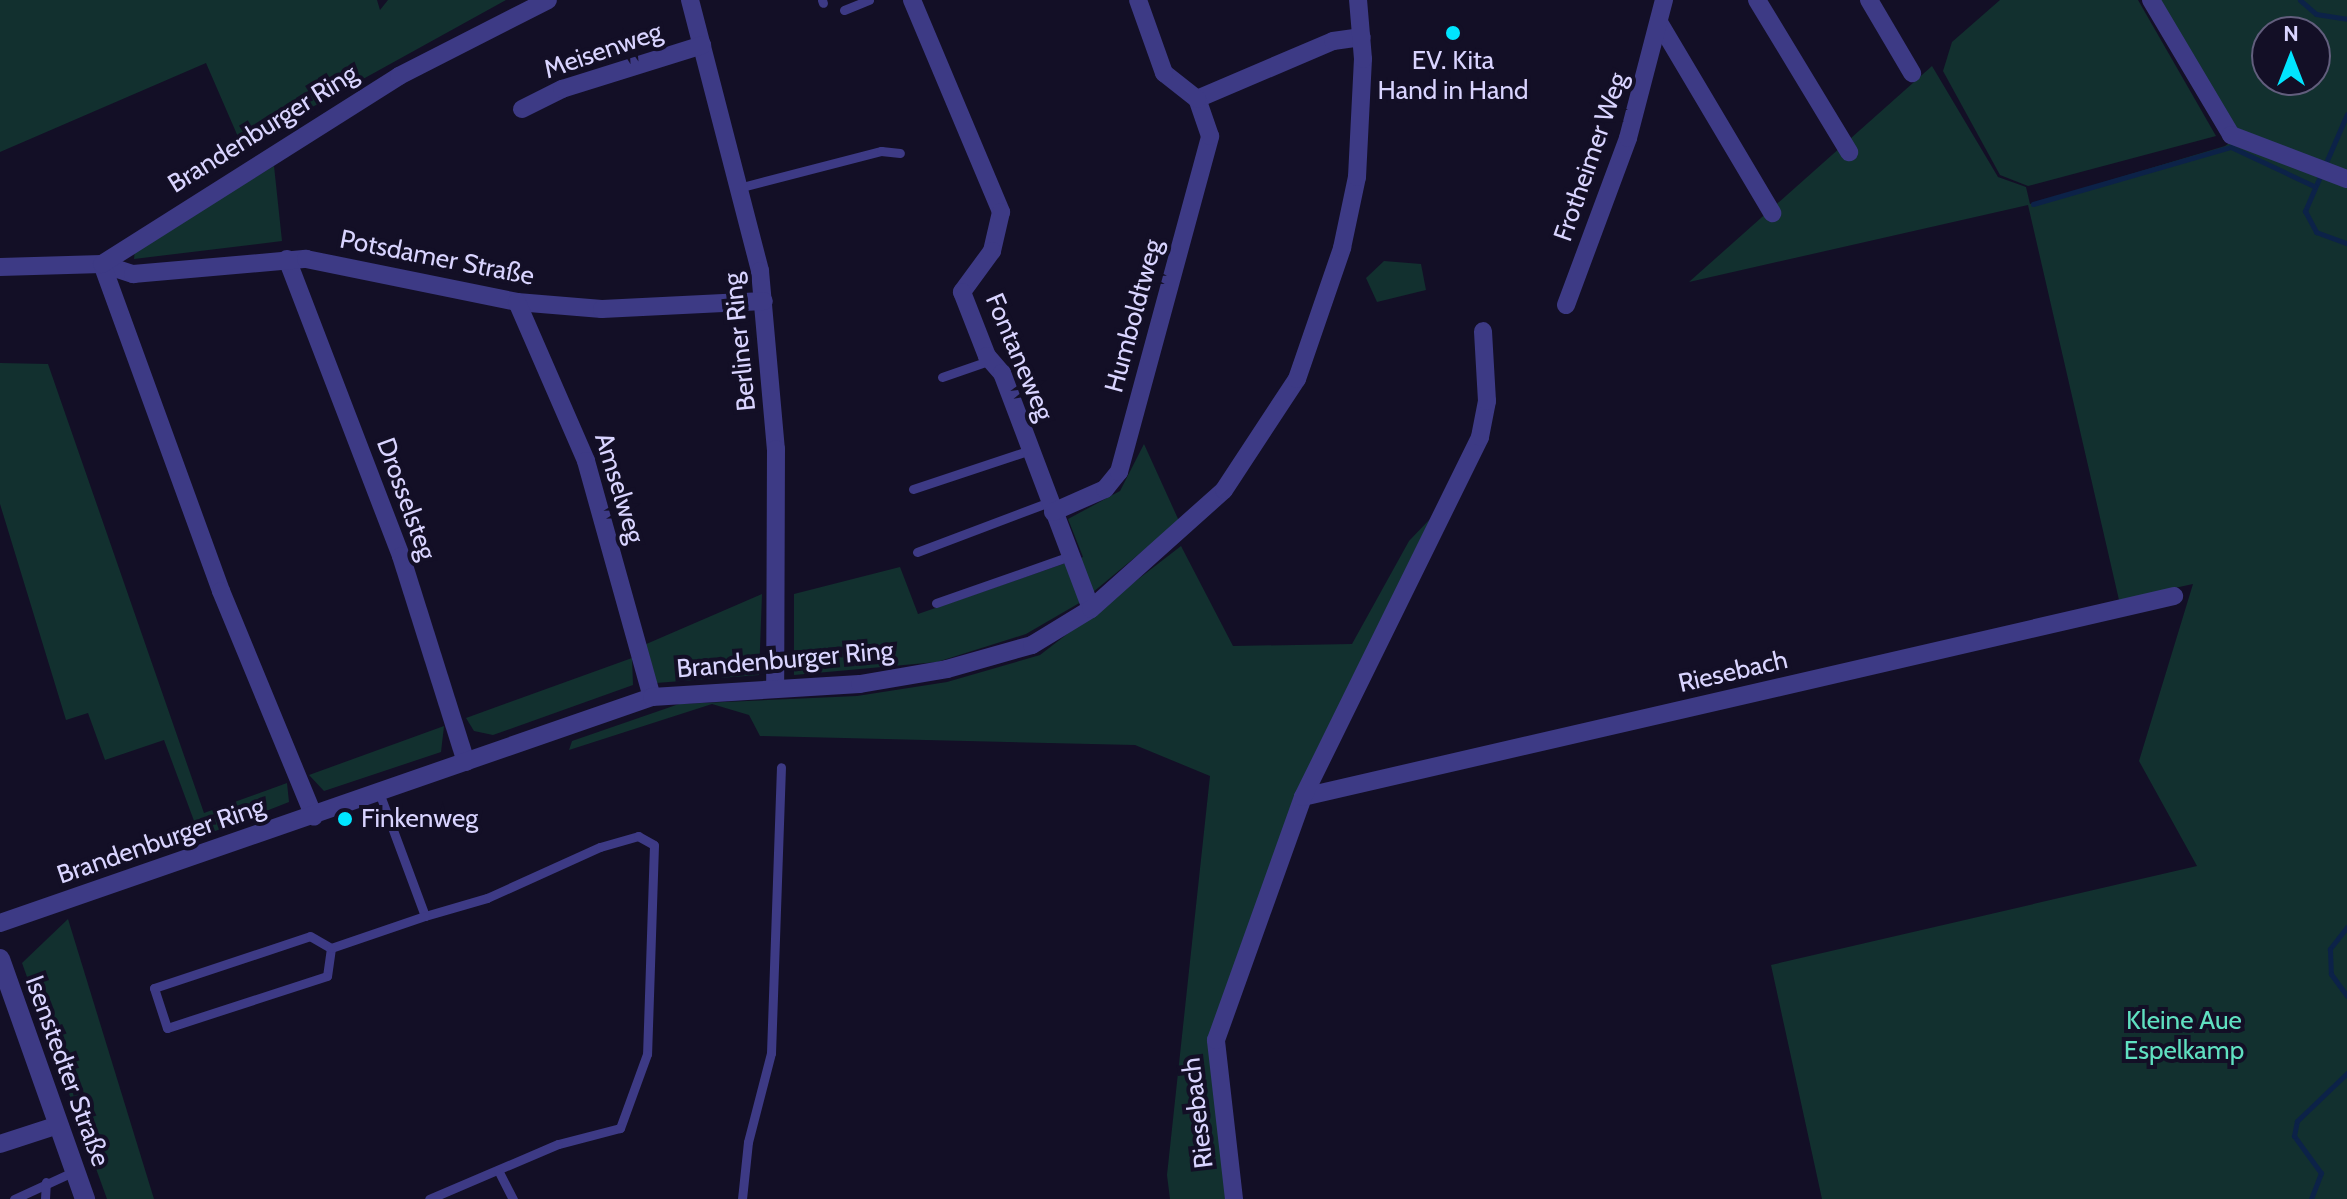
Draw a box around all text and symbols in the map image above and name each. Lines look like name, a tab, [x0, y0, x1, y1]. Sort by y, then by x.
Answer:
street label: Meisenweg	[540, 16, 666, 86]
north arrow	[2251, 16, 2331, 96]
text: N	[2283, 20, 2299, 47]
marker: EV. Kita Hand in Hand	[1444, 24, 1462, 42]
place label: EV. Kita Hand in Hand	[1378, 45, 1528, 106]
street label: Brandenburger Ring	[162, 58, 364, 200]
street label: Frotheimer Weg	[1548, 69, 1634, 245]
street label: Potsdamer Straße	[337, 224, 537, 292]
street label: Humboldtweg	[1099, 236, 1169, 396]
street label: Berliner Ring	[717, 271, 763, 413]
street label: Fontaneweg	[978, 289, 1060, 425]
street label: Amselweg	[587, 429, 651, 547]
street label: Drosselsteg	[370, 434, 442, 564]
street label: Brandenburger Ring	[675, 635, 895, 685]
street label: Riesebach	[1675, 644, 1791, 700]
street label: Brandenburger Ring	[53, 791, 269, 891]
place label: Finkenweg	[361, 803, 478, 835]
marker: Finkenweg	[336, 810, 354, 828]
street label: Isenstedter Straße	[18, 971, 116, 1171]
park label: Kleine Aue Espelkamp	[2124, 1005, 2244, 1066]
street label: Riesebach	[1176, 1056, 1220, 1170]

